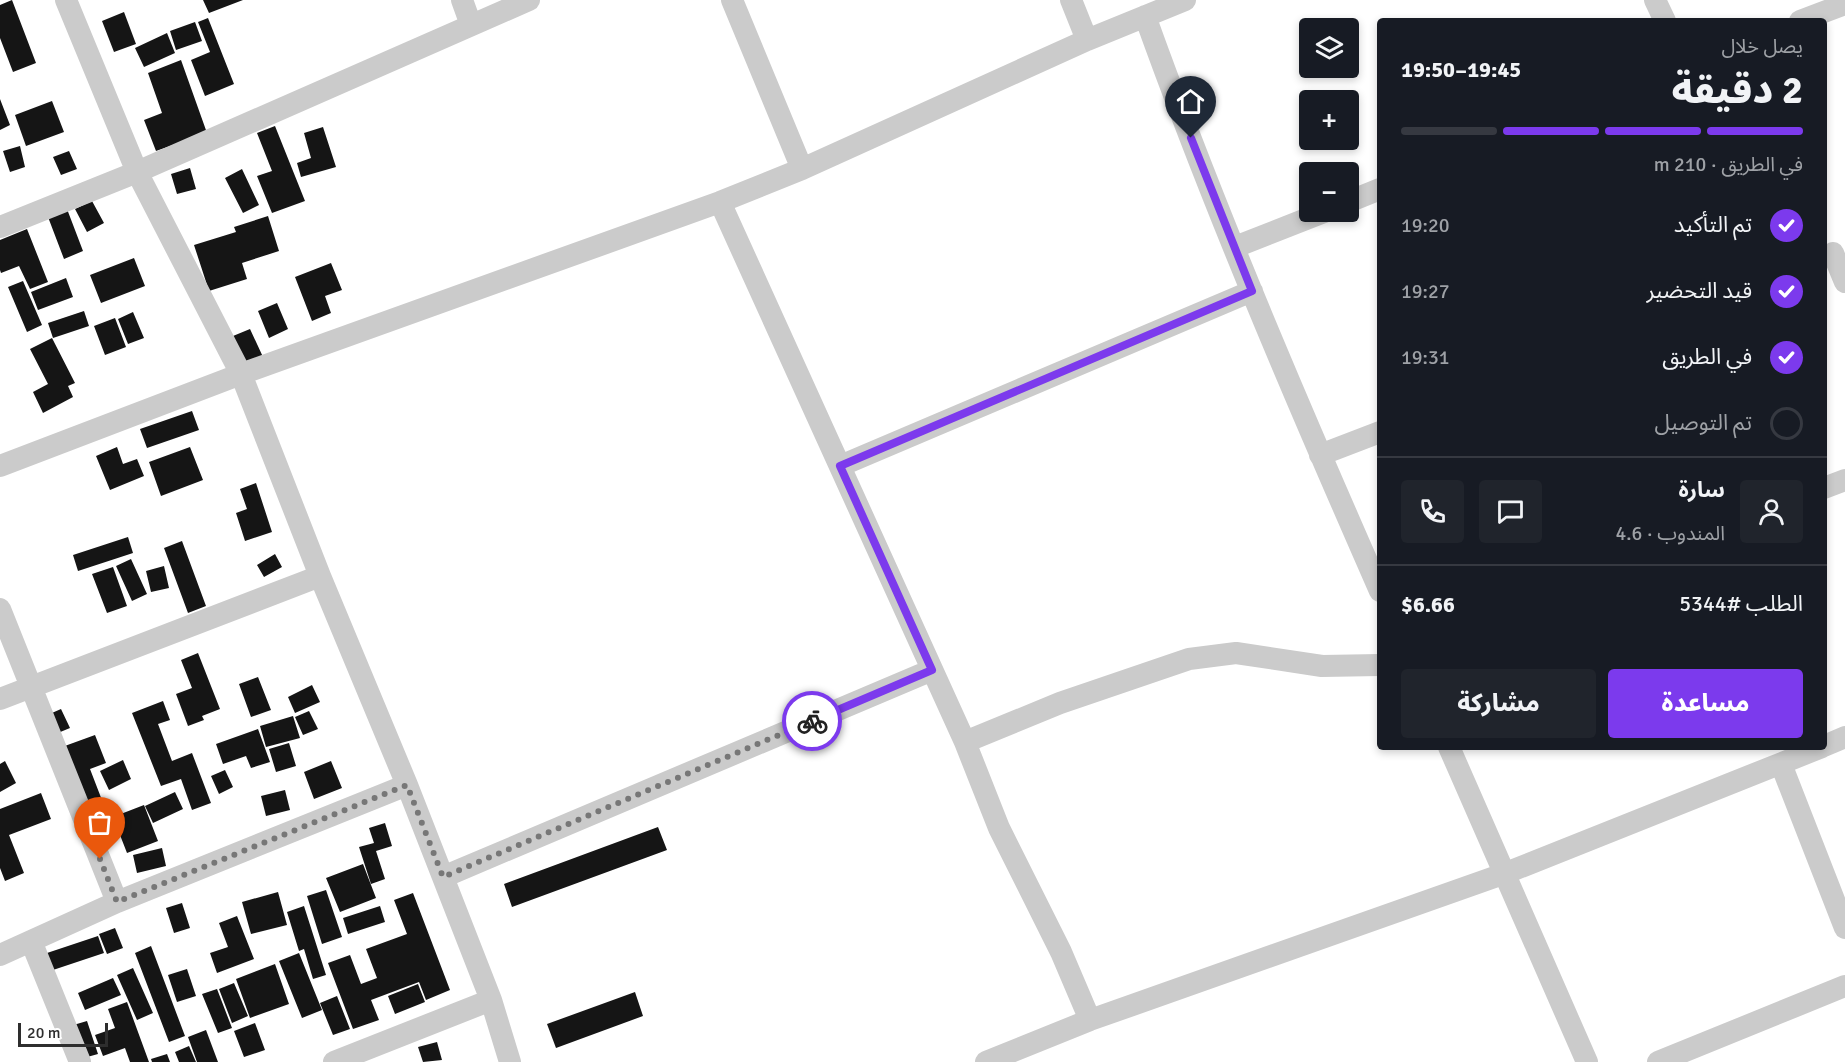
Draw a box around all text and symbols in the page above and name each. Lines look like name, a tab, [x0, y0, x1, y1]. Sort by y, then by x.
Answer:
map controls	[1299, 18, 1359, 222]
button: layers	[1299, 18, 1359, 78]
text: يصل خلال	[1721, 34, 1803, 59]
text: 19:45–19:50	[1401, 56, 1521, 83]
text: 2 دقيقة	[1672, 66, 1803, 114]
pin	[1165, 76, 1216, 138]
icon: home	[1174, 85, 1207, 118]
button: +	[1299, 90, 1359, 150]
text: في الطريق · 210 m	[1654, 152, 1803, 177]
button: −	[1299, 162, 1359, 222]
icon: check	[1770, 209, 1803, 242]
text: تم التأكيد	[1674, 211, 1752, 238]
text: 19:20	[1401, 213, 1450, 238]
icon: check	[1770, 275, 1803, 308]
text: قيد التحضير	[1646, 277, 1752, 304]
text: 19:27	[1401, 279, 1450, 304]
icon: check	[1770, 341, 1803, 374]
text: في الطريق	[1662, 343, 1752, 370]
text: 19:31	[1401, 345, 1450, 370]
text: تم التوصيل	[1655, 409, 1752, 436]
text: سارة	[1679, 476, 1725, 503]
button: phone	[1401, 480, 1464, 543]
button: chat	[1479, 480, 1542, 543]
button: person	[1740, 480, 1803, 543]
text: المندوب · 4.6	[1615, 521, 1725, 546]
text: الطلب #5344	[1679, 590, 1803, 617]
text: $6.66	[1401, 591, 1455, 618]
button: مشاركة	[1401, 669, 1596, 738]
button: مساعدة	[1608, 669, 1803, 738]
courier	[782, 691, 842, 751]
icon: bike	[796, 705, 829, 738]
pin	[74, 797, 125, 859]
icon: bag	[83, 806, 116, 839]
scale bar	[18, 1020, 108, 1048]
text: 20 m	[27, 1023, 61, 1043]

